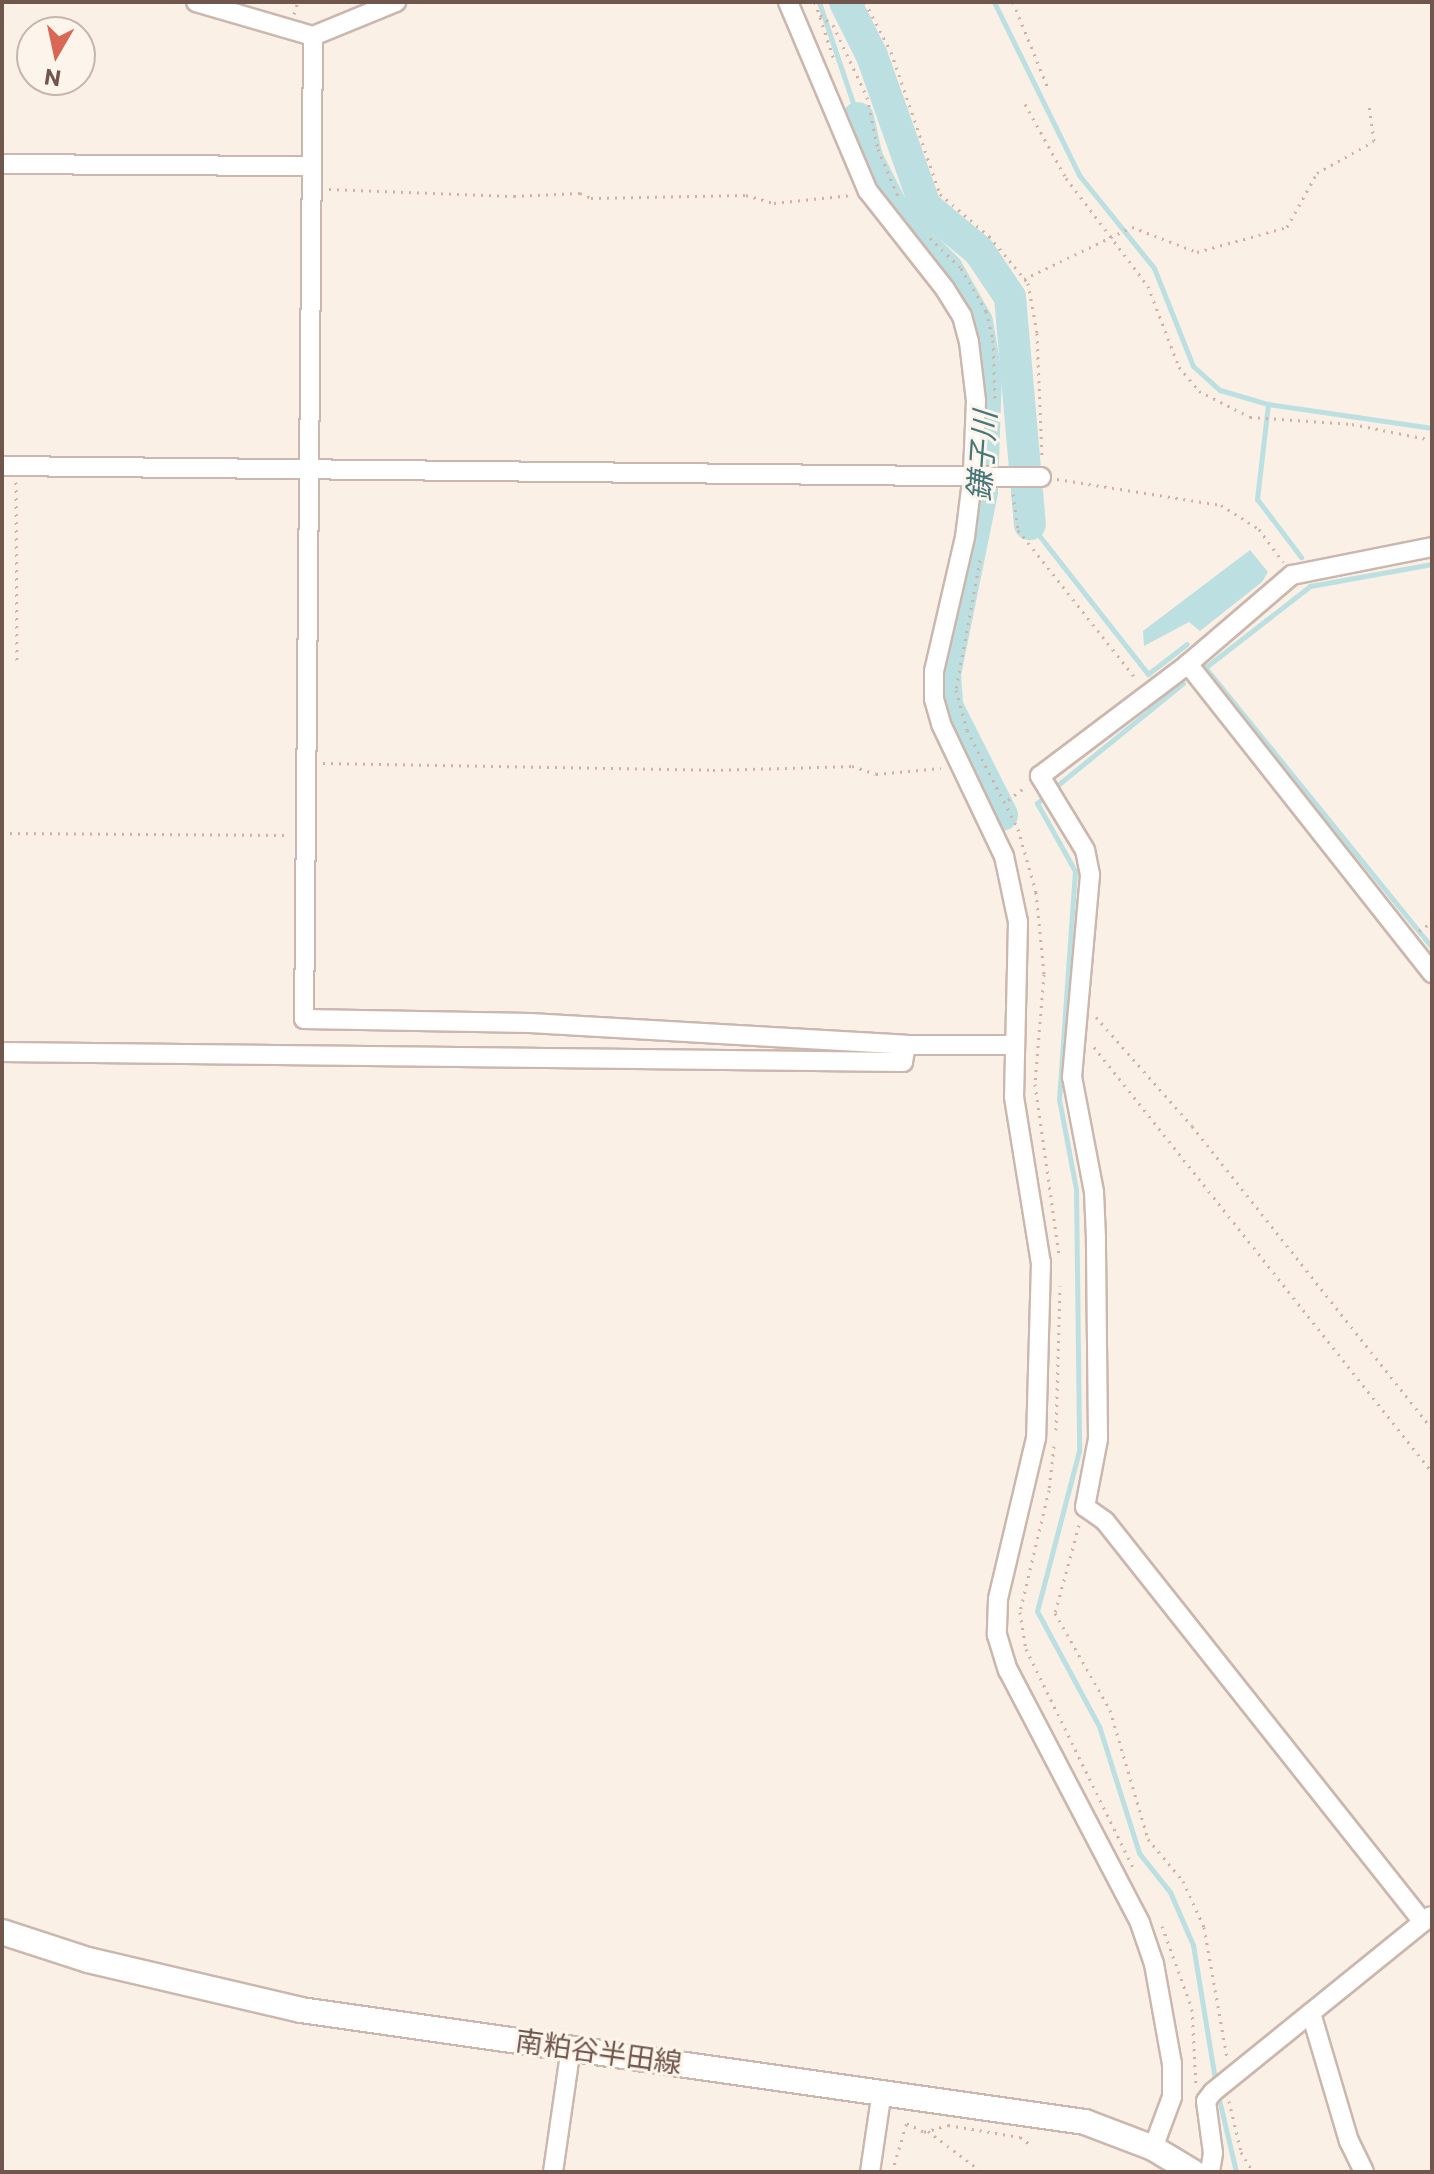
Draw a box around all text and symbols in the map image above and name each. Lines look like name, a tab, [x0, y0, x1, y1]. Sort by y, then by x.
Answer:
north arrow	[16, 16, 96, 96]
text: N	[42, 64, 63, 93]
water label: 鎌子川	[960, 410, 1002, 502]
street label: 南粕谷半田線	[513, 2023, 685, 2079]

